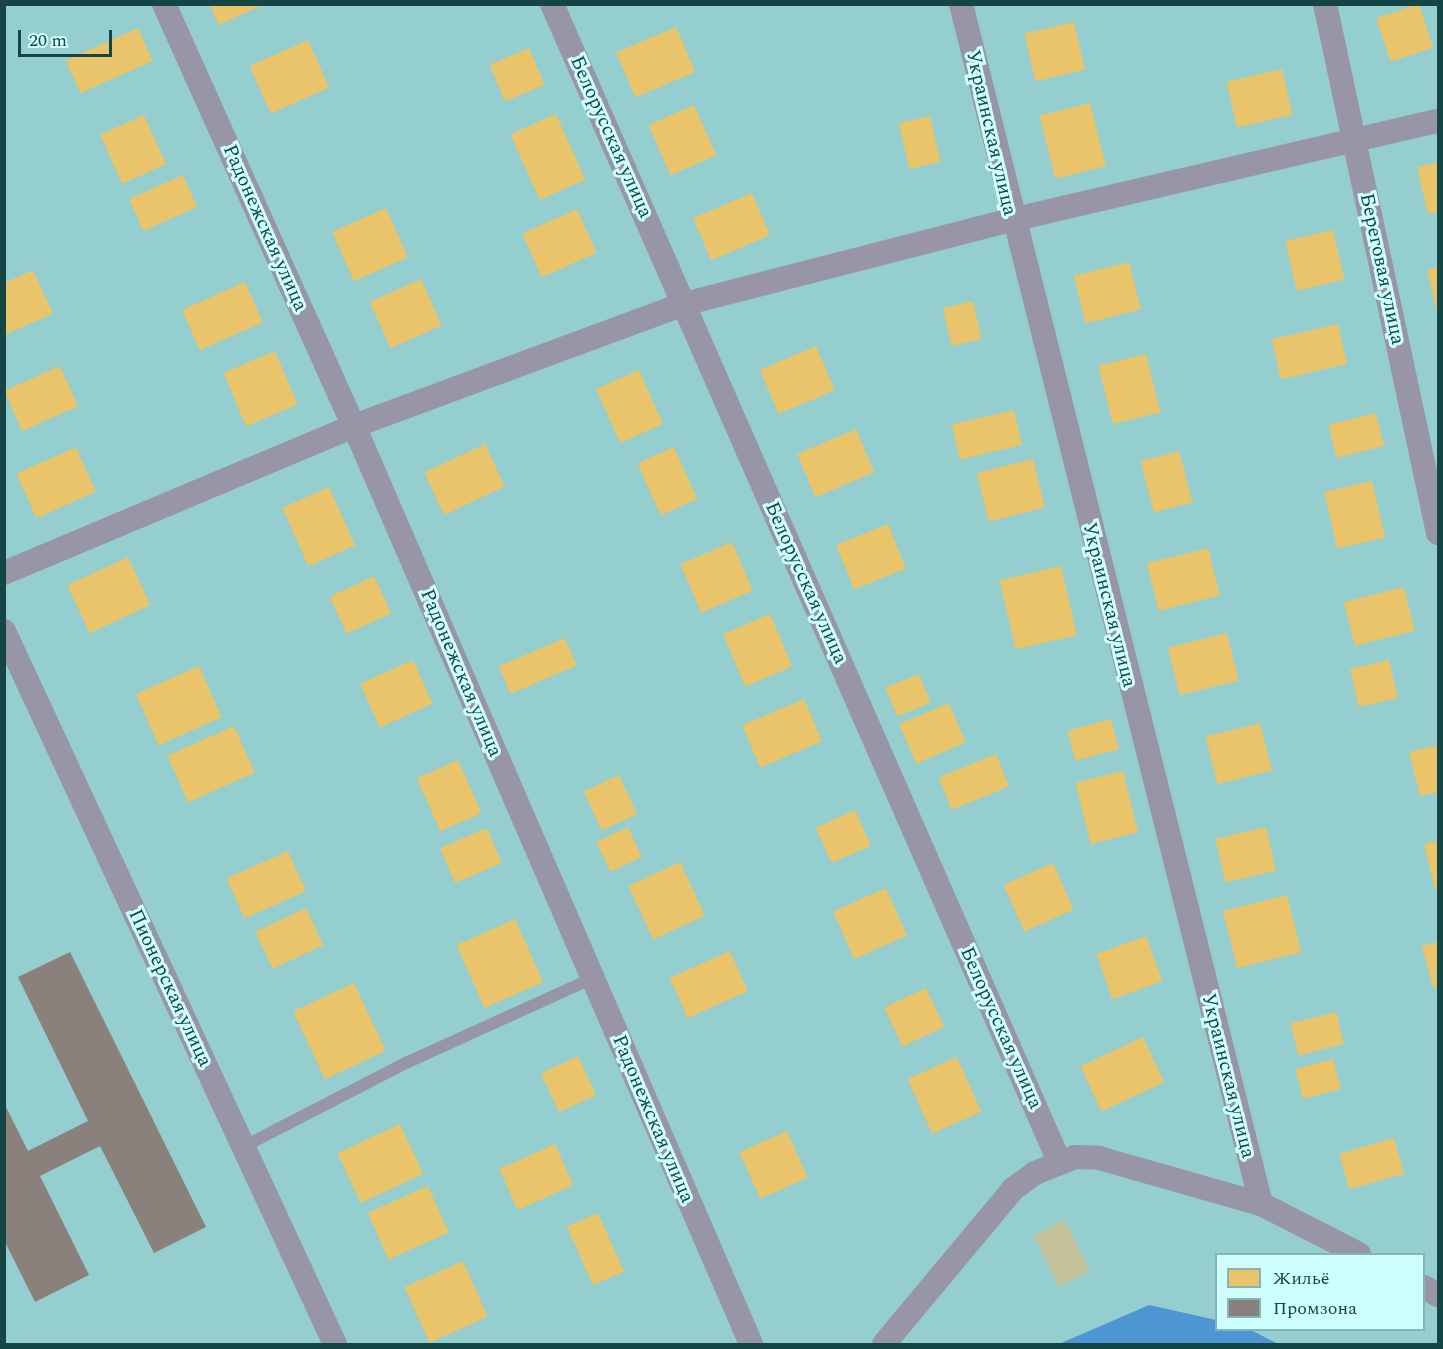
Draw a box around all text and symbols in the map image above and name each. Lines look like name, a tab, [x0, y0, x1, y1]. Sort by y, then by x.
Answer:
scale bar	[21, 18, 116, 56]
text: 20 m	[29, 27, 67, 54]
street label: Украинская улица	[960, 48, 1022, 218]
street label: Белорусская улица	[564, 52, 658, 222]
street label: Радонежская улица	[217, 141, 313, 315]
street label: Береговая улица	[1354, 191, 1410, 347]
street label: Белорусская улица	[759, 498, 853, 668]
street label: Украинская улица	[1077, 520, 1141, 690]
street label: Радонежская улица	[415, 585, 507, 761]
street label: Пионерская улица	[123, 905, 217, 1071]
street label: Белорусская улица	[954, 943, 1048, 1113]
street label: Украинская улица	[1196, 991, 1260, 1161]
street label: Радонежская улица	[607, 1031, 699, 1207]
legend	[1215, 1253, 1425, 1331]
text: Жильё	[1273, 1265, 1329, 1292]
text: Промзона	[1273, 1295, 1357, 1322]

